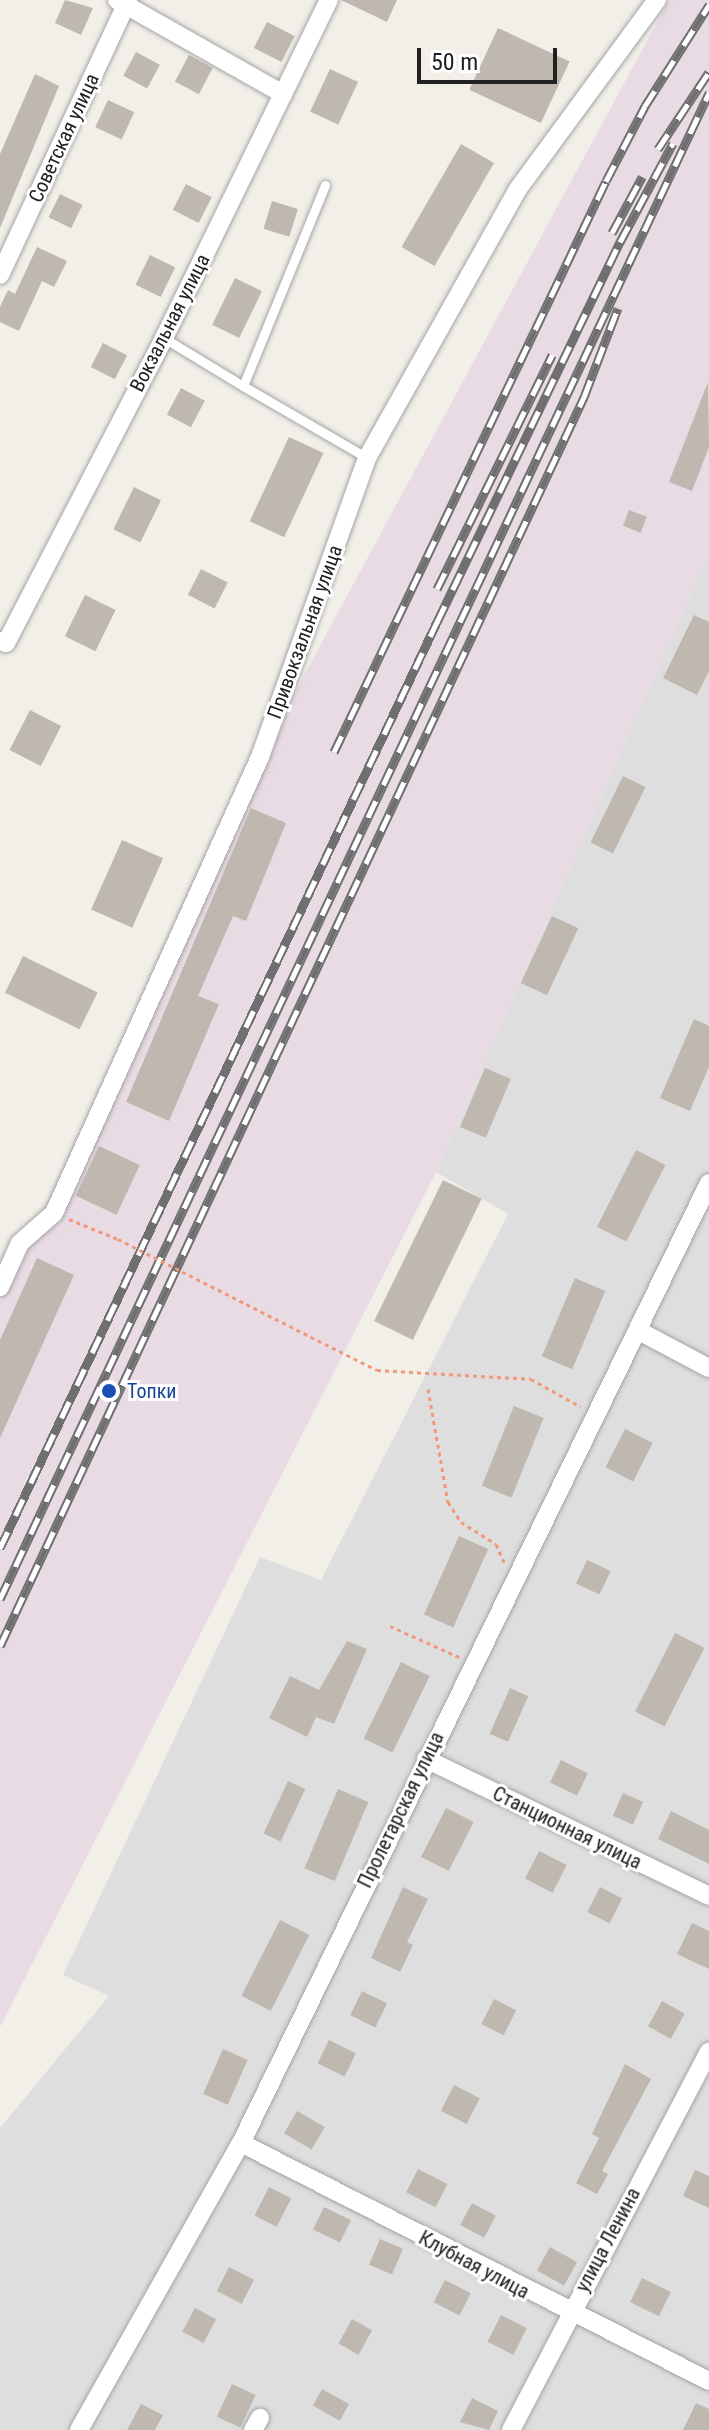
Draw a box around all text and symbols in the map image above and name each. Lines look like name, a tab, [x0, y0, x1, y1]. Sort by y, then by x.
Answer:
scale bar	[421, 32, 561, 82]
text: 50 m	[431, 48, 478, 76]
street label: Советская улица	[24, 70, 104, 206]
street label: Вокзальная улица	[125, 250, 215, 396]
street label: Привокзальная улица	[262, 542, 348, 722]
place label: Топки	[127, 1379, 176, 1403]
marker: Топки	[98, 1380, 120, 1402]
street label: Пролетарская улица	[353, 1728, 449, 1892]
street label: Станционная улица	[489, 1782, 645, 1874]
street label: улица Ленина	[570, 2184, 646, 2296]
street label: Клубная улица	[415, 2226, 533, 2304]

